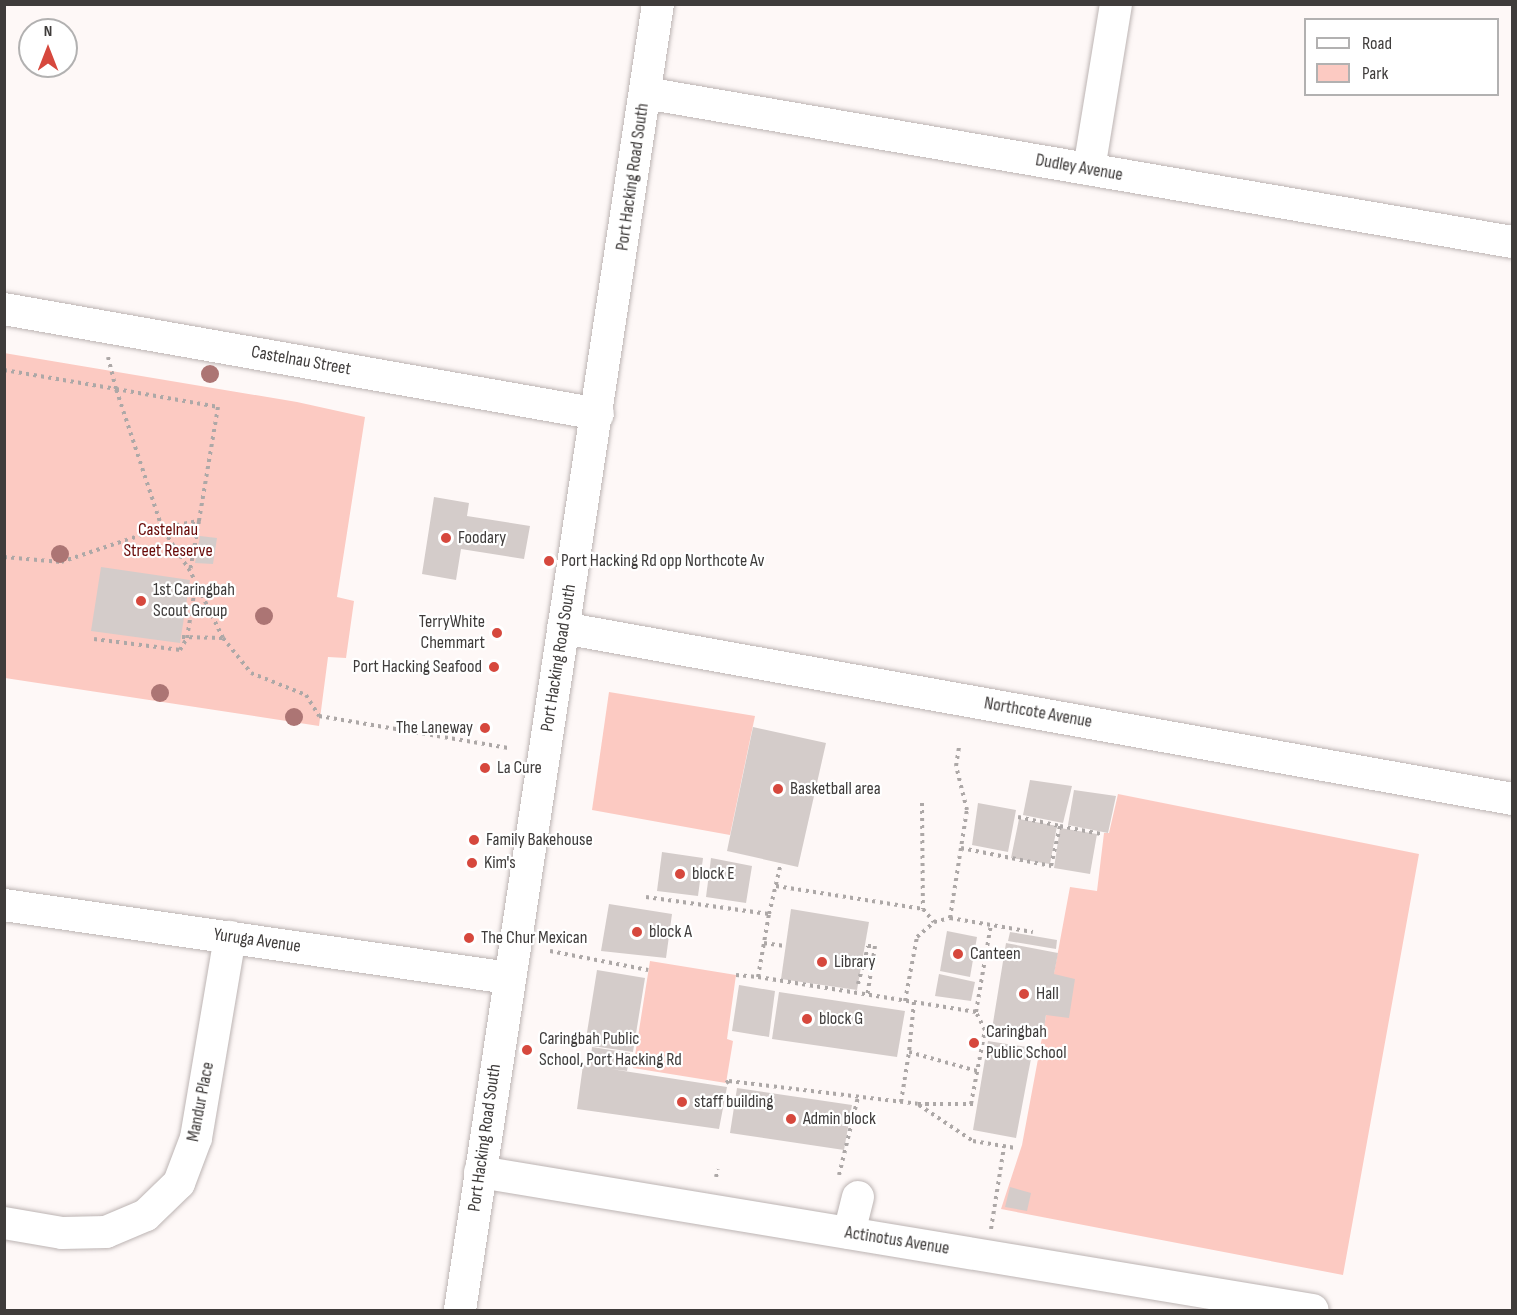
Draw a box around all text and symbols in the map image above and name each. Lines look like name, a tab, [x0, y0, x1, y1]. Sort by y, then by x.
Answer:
north arrow	[18, 18, 78, 78]
legend	[1304, 18, 1499, 96]
text: N	[44, 22, 52, 41]
text: Road	[1362, 33, 1392, 54]
text: Park	[1362, 63, 1388, 84]
street label: Port Hacking Road South	[612, 102, 654, 252]
street label: Dudley Avenue	[1034, 150, 1124, 186]
street label: Castelnau Street	[250, 342, 352, 380]
park label: Castelnau Street Reserve	[123, 520, 213, 562]
place label: Foodary	[458, 527, 506, 549]
marker: Foodary	[439, 531, 453, 545]
place label: Port Hacking Rd opp Northcote Av	[561, 550, 764, 572]
marker: Port Hacking Rd opp Northcote Av	[542, 554, 556, 568]
place label: 1st Caringbah Scout Group	[153, 580, 235, 622]
street label: Port Hacking Road South	[537, 583, 581, 733]
marker: 1st Caringbah Scout Group	[134, 594, 148, 608]
place label: TerryWhite Chemmart	[419, 612, 485, 654]
marker: TerryWhite Chemmart	[490, 626, 504, 640]
place label: Port Hacking Seafood	[353, 656, 482, 678]
marker: Port Hacking Seafood	[487, 660, 501, 674]
street label: Northcote Avenue	[982, 693, 1094, 733]
place label: The Laneway	[396, 717, 473, 739]
marker: The Laneway	[478, 721, 492, 735]
place label: La Cure	[497, 757, 542, 779]
marker: La Cure	[478, 761, 492, 775]
place label: Basketball area	[790, 778, 881, 800]
marker: Basketball area	[771, 782, 785, 796]
place label: Family Bakehouse	[486, 829, 593, 851]
marker: Family Bakehouse	[467, 833, 481, 847]
place label: Kim's	[484, 852, 516, 874]
marker: Kim's	[465, 856, 479, 870]
place label: block E	[692, 863, 735, 885]
marker: block E	[673, 867, 687, 881]
place label: block A	[649, 921, 692, 943]
street label: Yuruga Avenue	[212, 924, 302, 958]
marker: block A	[630, 925, 644, 939]
place label: The Chur Mexican	[481, 927, 587, 949]
marker: The Chur Mexican	[462, 931, 476, 945]
place label: Canteen	[970, 943, 1021, 965]
marker: Canteen	[951, 947, 965, 961]
place label: Library	[834, 951, 876, 973]
marker: Library	[815, 955, 829, 969]
place label: Hall	[1036, 983, 1059, 1005]
marker: Hall	[1017, 987, 1031, 1001]
place label: block G	[819, 1008, 863, 1030]
marker: block G	[800, 1012, 814, 1026]
place label: Caringbah Public School	[986, 1022, 1067, 1064]
place label: Caringbah Public School, Port Hacking Rd	[539, 1029, 682, 1072]
marker: Caringbah Public School	[967, 1036, 981, 1050]
marker: Caringbah Public School, Port Hacking Rd	[520, 1043, 534, 1057]
street label: Mandur Place	[183, 1060, 219, 1144]
street label: Port Hacking Road South	[464, 1063, 506, 1213]
place label: staff building	[694, 1091, 773, 1113]
marker: staff building	[675, 1095, 689, 1109]
place label: Admin block	[803, 1108, 876, 1130]
marker: Admin block	[784, 1112, 798, 1126]
street label: Actinotus Avenue	[843, 1222, 951, 1260]

